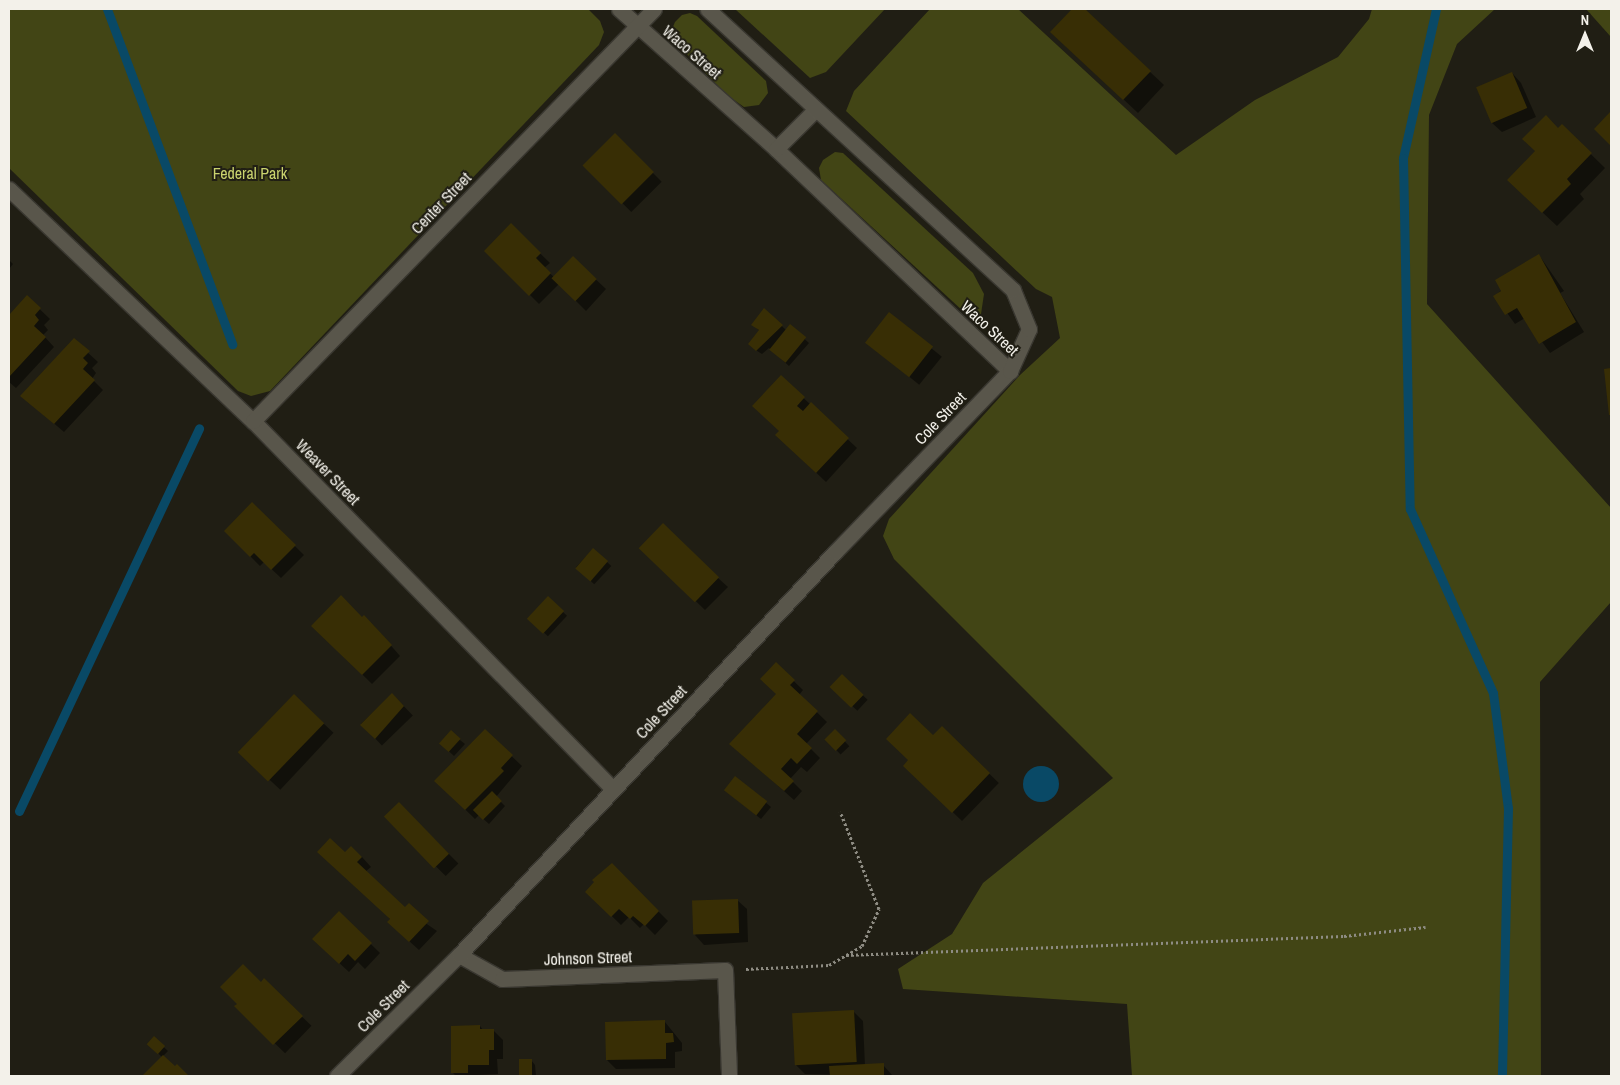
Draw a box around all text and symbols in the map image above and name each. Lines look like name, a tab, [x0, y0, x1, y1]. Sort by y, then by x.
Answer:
north arrow	[1560, 10, 1610, 60]
text: N	[1581, 11, 1589, 29]
street label: Waco Street	[659, 21, 725, 83]
park label: Federal Park	[213, 163, 287, 183]
street label: Center Street	[407, 168, 475, 238]
street label: Waco Street	[957, 297, 1023, 359]
street label: Cole Street	[910, 388, 970, 448]
street label: Weaver Street	[292, 435, 364, 509]
street label: Cole Street	[632, 681, 690, 743]
street label: Johnson Street	[544, 947, 632, 969]
street label: Cole Street	[353, 976, 413, 1036]

